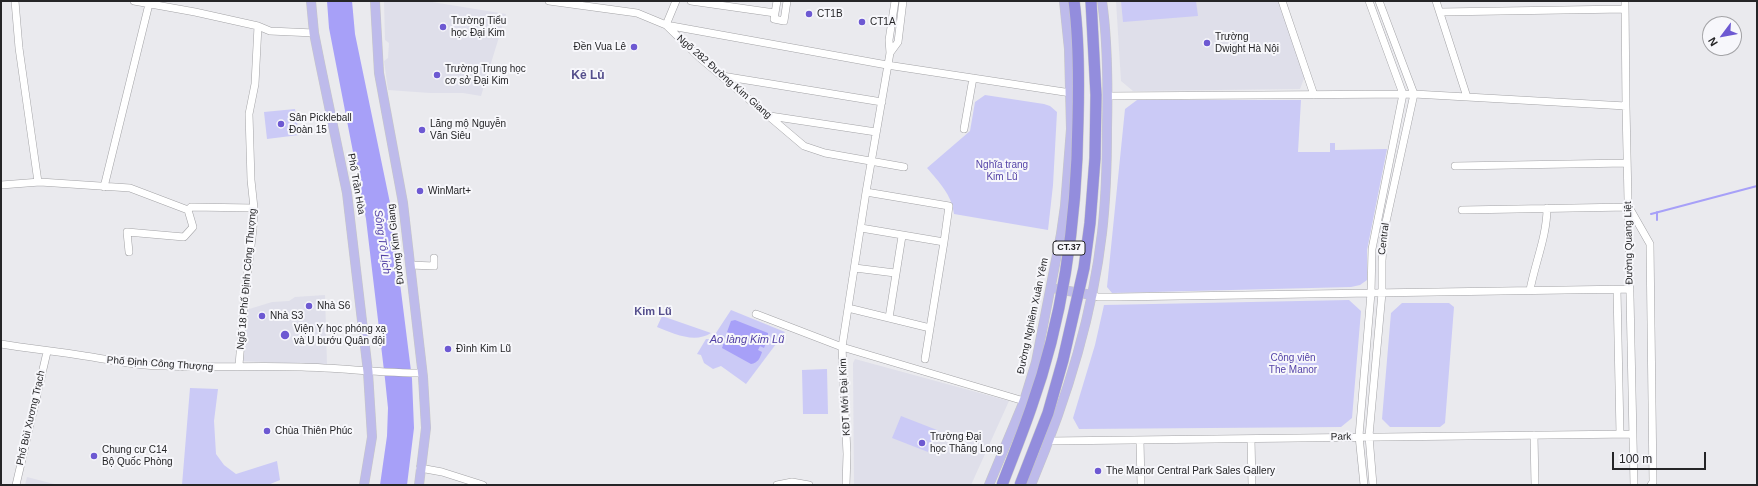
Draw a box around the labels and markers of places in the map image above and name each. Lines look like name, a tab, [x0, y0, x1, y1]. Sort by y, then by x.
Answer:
place label: CT1B	[817, 8, 843, 20]
marker: CT1B	[804, 9, 814, 19]
place label: Trường Tiểu học Đại Kim	[451, 15, 506, 38]
place label: CT1A	[870, 16, 896, 28]
marker: CT1A	[857, 17, 867, 27]
marker: Trường Tiểu học Đại Kim	[438, 22, 448, 32]
place label: Trường Dwight Hà Nội	[1215, 31, 1279, 54]
marker: Trường Dwight Hà Nội	[1202, 38, 1212, 48]
place label: Đền Vua Lê	[574, 41, 626, 53]
marker: Đền Vua Lê	[629, 42, 639, 52]
place label: Trường Trung học cơ sở Đại Kim	[445, 63, 526, 86]
marker: Trường Trung học cơ sở Đại Kim	[432, 70, 442, 80]
place label: Sân Pickleball Đoàn 15	[289, 112, 352, 136]
place label: Lăng mộ Nguyễn Văn Siêu	[430, 118, 506, 142]
marker: Sân Pickleball Đoàn 15	[276, 119, 286, 129]
marker: Lăng mộ Nguyễn Văn Siêu	[417, 125, 427, 135]
place label: WinMart+	[428, 185, 471, 197]
marker: WinMart+	[415, 186, 425, 196]
place label: Nhà S6	[317, 300, 350, 312]
marker: Nhà S6	[304, 301, 314, 311]
place label: Nhà S3	[270, 310, 303, 322]
marker: Nhà S3	[257, 311, 267, 321]
place label: Viện Y học phóng xạ và U bướu Quân đội	[294, 323, 386, 346]
marker: Viện Y học phóng xạ và U bướu Quân đội	[279, 329, 291, 341]
place label: Đình Kim Lũ	[456, 343, 511, 355]
marker: Đình Kim Lũ	[443, 344, 453, 354]
place label: Chùa Thiên Phúc	[275, 425, 352, 437]
marker: Chùa Thiên Phúc	[262, 426, 272, 436]
place label: Trường Đại học Thăng Long	[930, 431, 1002, 454]
marker: Trường Đại học Thăng Long	[917, 438, 927, 448]
place label: Chung cư C14 Bộ Quốc Phòng	[102, 444, 173, 468]
marker: Chung cư C14 Bộ Quốc Phòng	[89, 451, 99, 461]
place label: The Manor Central Park Sales Gallery	[1106, 465, 1275, 477]
marker: The Manor Central Park Sales Gallery	[1093, 466, 1103, 476]

